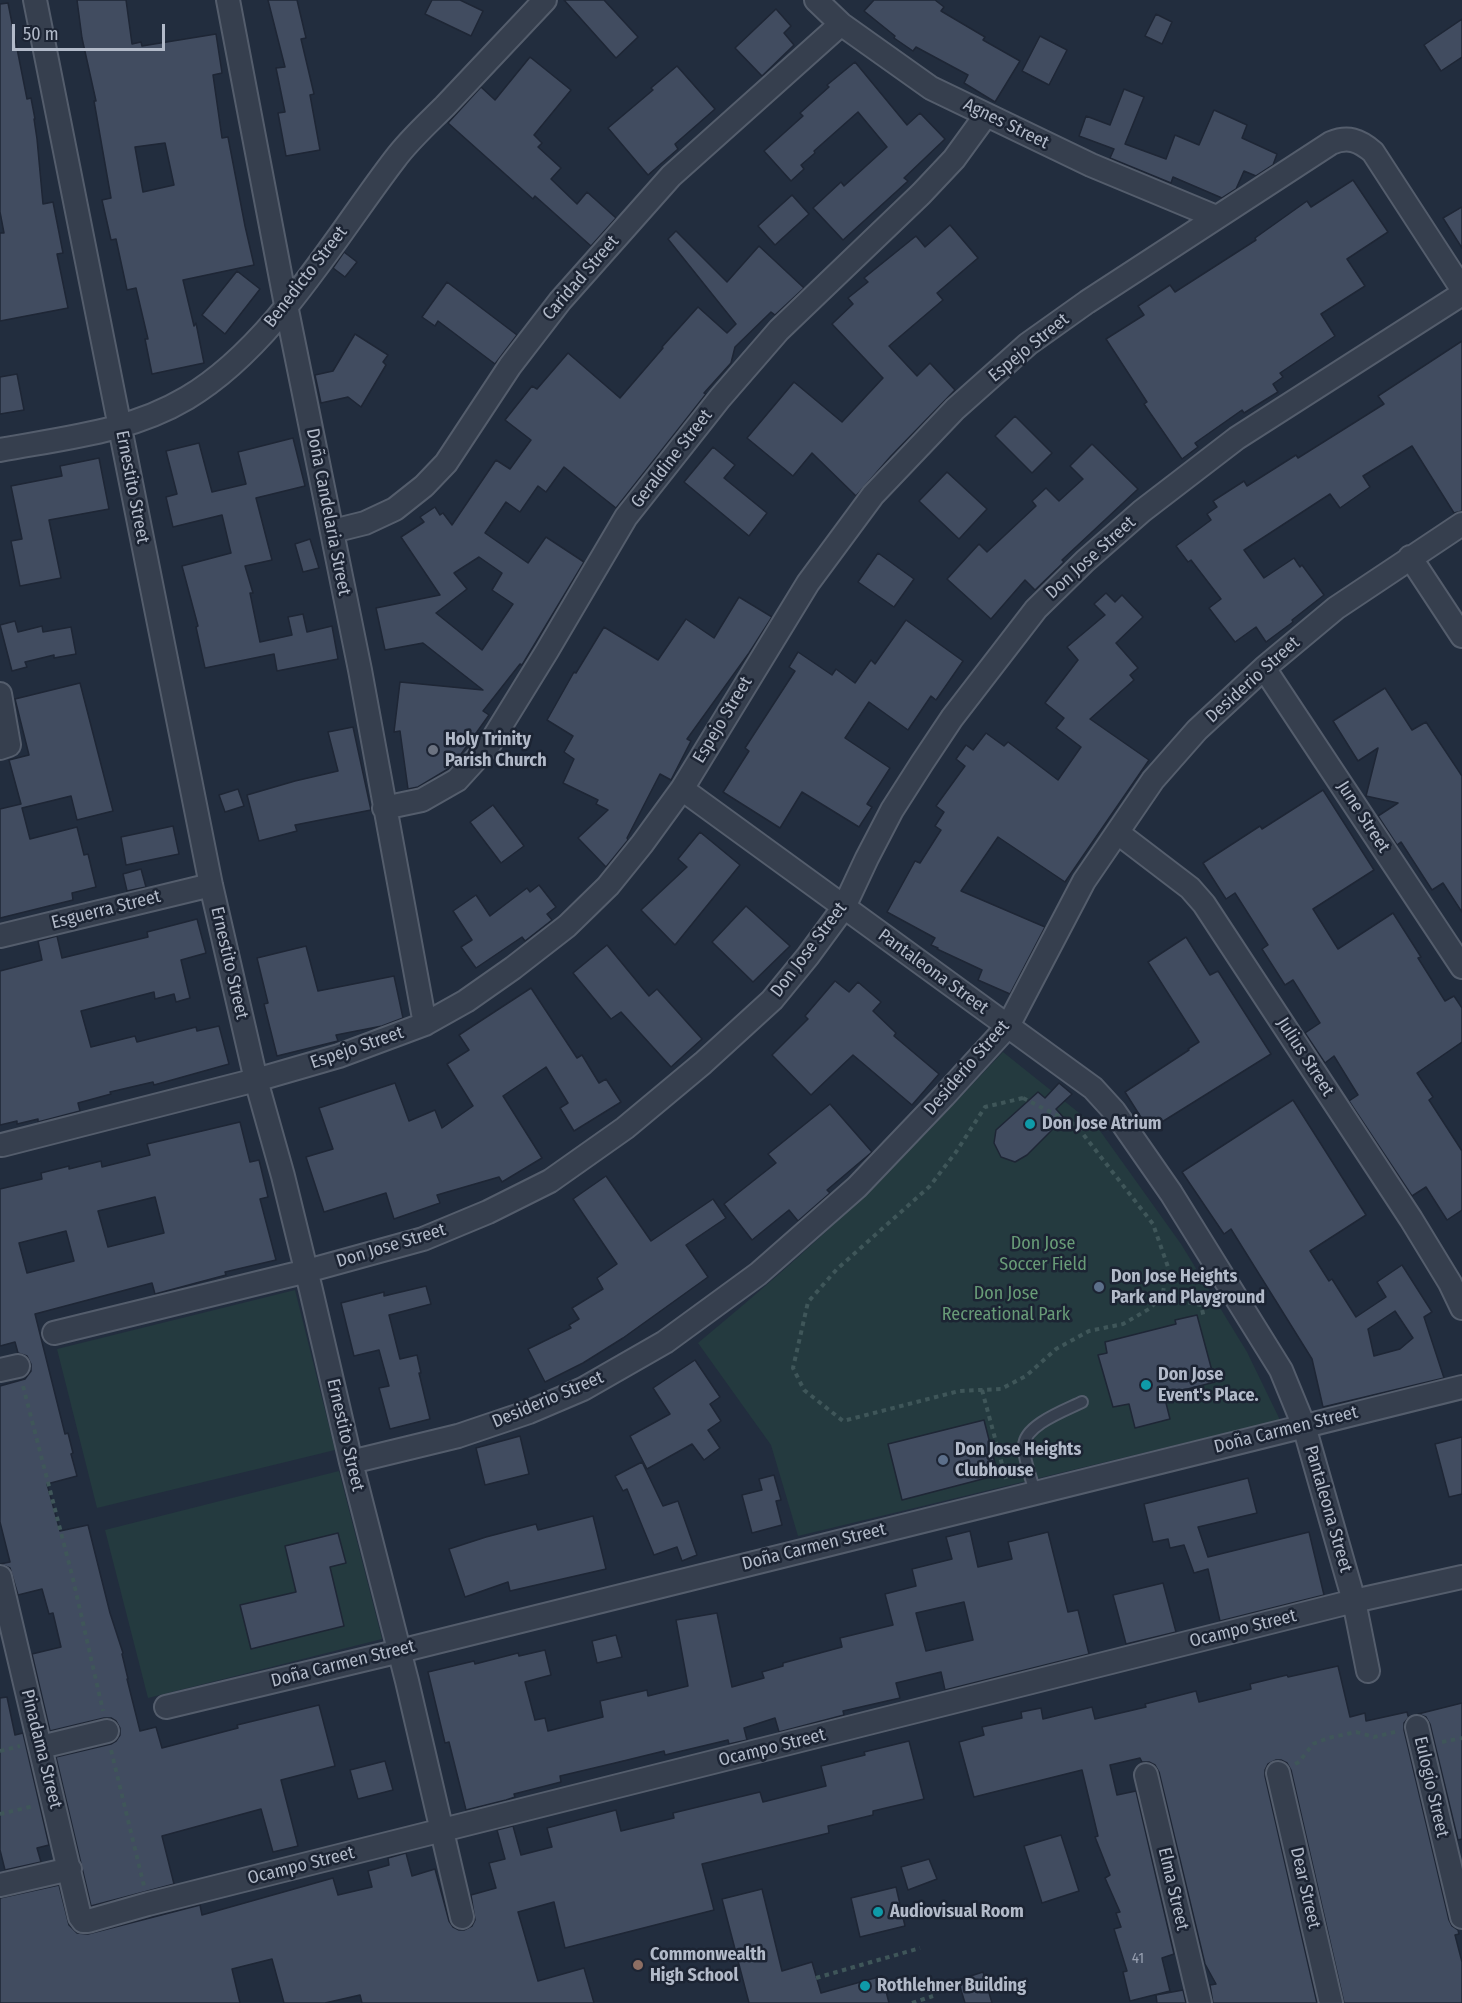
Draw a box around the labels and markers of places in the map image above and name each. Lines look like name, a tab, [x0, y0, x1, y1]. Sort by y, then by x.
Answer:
place label: Holy Trinity Parish Church	[445, 729, 547, 771]
marker: Holy Trinity Parish Church	[426, 743, 440, 757]
place label: Don Jose Atrium	[1042, 1113, 1162, 1135]
marker: Don Jose Atrium	[1023, 1117, 1037, 1131]
place label: Don Jose Heights Park and Playground	[1111, 1266, 1265, 1308]
marker: Don Jose Heights Park and Playground	[1092, 1280, 1106, 1294]
place label: Don Jose Event's Place.	[1158, 1364, 1259, 1406]
marker: Don Jose Event's Place.	[1139, 1378, 1153, 1392]
place label: Don Jose Heights Clubhouse	[955, 1439, 1081, 1482]
marker: Don Jose Heights Clubhouse	[936, 1453, 950, 1467]
place label: Audiovisual Room	[890, 1901, 1024, 1923]
marker: Audiovisual Room	[871, 1905, 885, 1919]
place label: Commonwealth High School	[650, 1944, 766, 1986]
marker: Commonwealth High School	[631, 1958, 645, 1972]
place label: Rothlehner Building	[877, 1975, 1026, 1997]
marker: Rothlehner Building	[858, 1979, 872, 1993]

